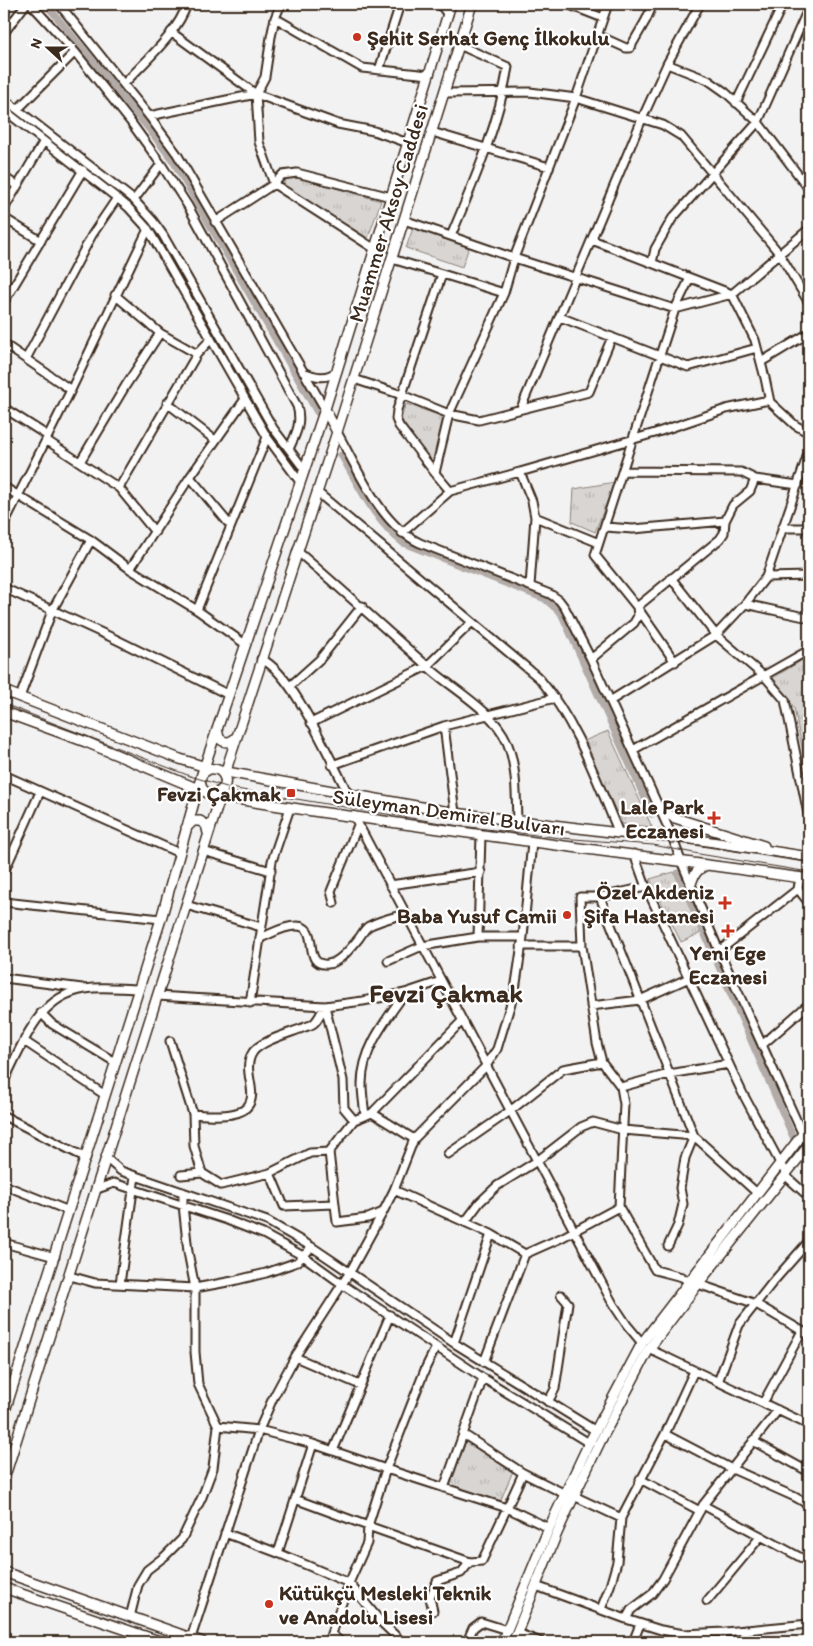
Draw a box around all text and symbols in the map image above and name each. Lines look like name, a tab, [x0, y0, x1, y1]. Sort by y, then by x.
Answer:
north arrow	[22, 22, 72, 72]
place label: Şehit Serhat Genç İlkokulu	[367, 25, 610, 51]
marker: Şehit Serhat Genç İlkokulu	[351, 31, 363, 43]
text: N	[27, 36, 46, 51]
street label: Muammer Aksoy Caddesi	[343, 101, 433, 325]
place label: Fevzi Çakmak	[157, 781, 281, 807]
street label: Süleyman Demirel Bulvarı	[331, 783, 567, 841]
marker: Fevzi Çakmak	[285, 787, 297, 799]
place label: Lale Park Eczanesi	[620, 794, 705, 843]
marker: Lale Park Eczanesi	[708, 812, 720, 824]
place label: Özel Akdeniz Şifa Hastanesi	[584, 879, 714, 929]
marker: Özel Akdeniz Şifa Hastanesi	[718, 896, 732, 910]
place label: Baba Yusuf Camii	[397, 903, 557, 928]
marker: Baba Yusuf Camii	[561, 909, 573, 921]
marker: Yeni Ege Eczanesi	[722, 925, 734, 937]
place label: Yeni Ege Eczanesi	[689, 940, 767, 989]
district label: Fevzi Çakmak	[369, 977, 524, 1009]
place label: Kütükçü Mesleki Teknik ve Anadolu Lisesi	[279, 1580, 492, 1629]
marker: Kütükçü Mesleki Teknik ve Anadolu Lisesi	[263, 1598, 275, 1610]

